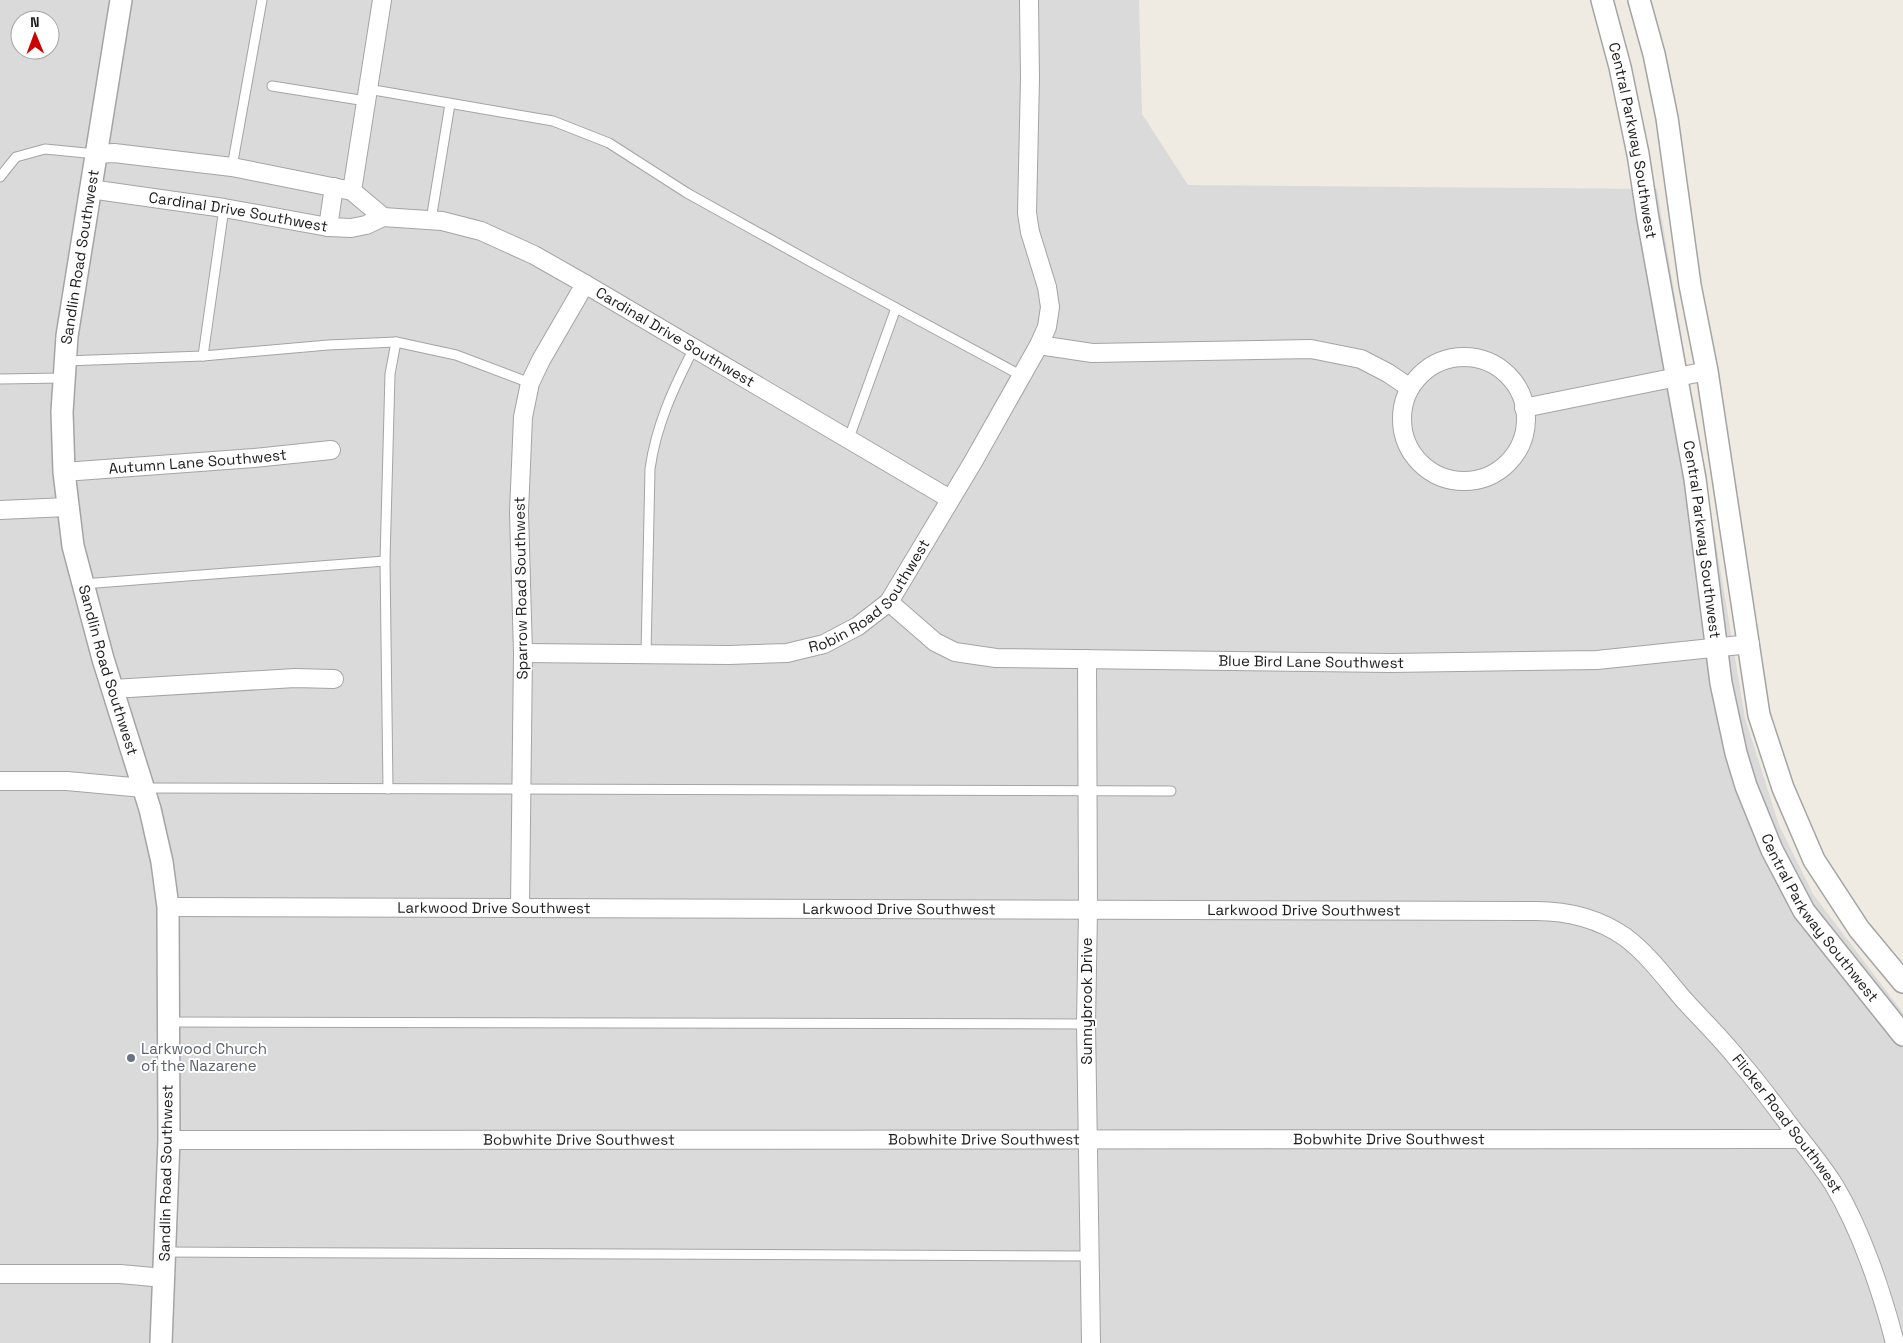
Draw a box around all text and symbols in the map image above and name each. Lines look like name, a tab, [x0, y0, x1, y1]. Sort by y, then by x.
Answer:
north arrow	[10, 10, 60, 60]
text: N	[30, 13, 40, 31]
street label: Central Parkway Southwest	[1605, 40, 1661, 240]
street label: Sandlin Road Southwest	[56, 168, 103, 346]
street label: Cardinal Drive Southwest	[147, 187, 330, 236]
street label: Cardinal Drive Southwest	[592, 282, 758, 391]
street label: Central Parkway Southwest	[1679, 439, 1725, 640]
street label: Autumn Lane Southwest	[108, 445, 288, 478]
street label: Sparrow Road Southwest	[509, 496, 532, 680]
street label: Robin Road Southwest	[806, 535, 934, 656]
street label: Sandlin Road Southwest	[75, 583, 143, 758]
street label: Blue Bird Lane Southwest	[1218, 651, 1404, 672]
street label: Central Parkway Southwest	[1757, 831, 1883, 1006]
street label: Larkwood Drive Southwest	[397, 898, 591, 917]
street label: Larkwood Drive Southwest	[802, 899, 996, 918]
street label: Larkwood Drive Southwest	[1207, 900, 1401, 920]
street label: Sunnybrook Drive	[1077, 937, 1096, 1065]
place label: Larkwood Church of the Nazarene	[141, 1039, 267, 1075]
street label: Flicker Road Southwest	[1728, 1050, 1847, 1197]
marker: Larkwood Church of the Nazarene	[125, 1052, 137, 1064]
street label: Sandlin Road Southwest	[154, 1084, 177, 1262]
street label: Bobwhite Drive Southwest	[888, 1129, 1080, 1149]
street label: Bobwhite Drive Southwest	[1293, 1129, 1485, 1148]
street label: Bobwhite Drive Southwest	[483, 1130, 675, 1149]

